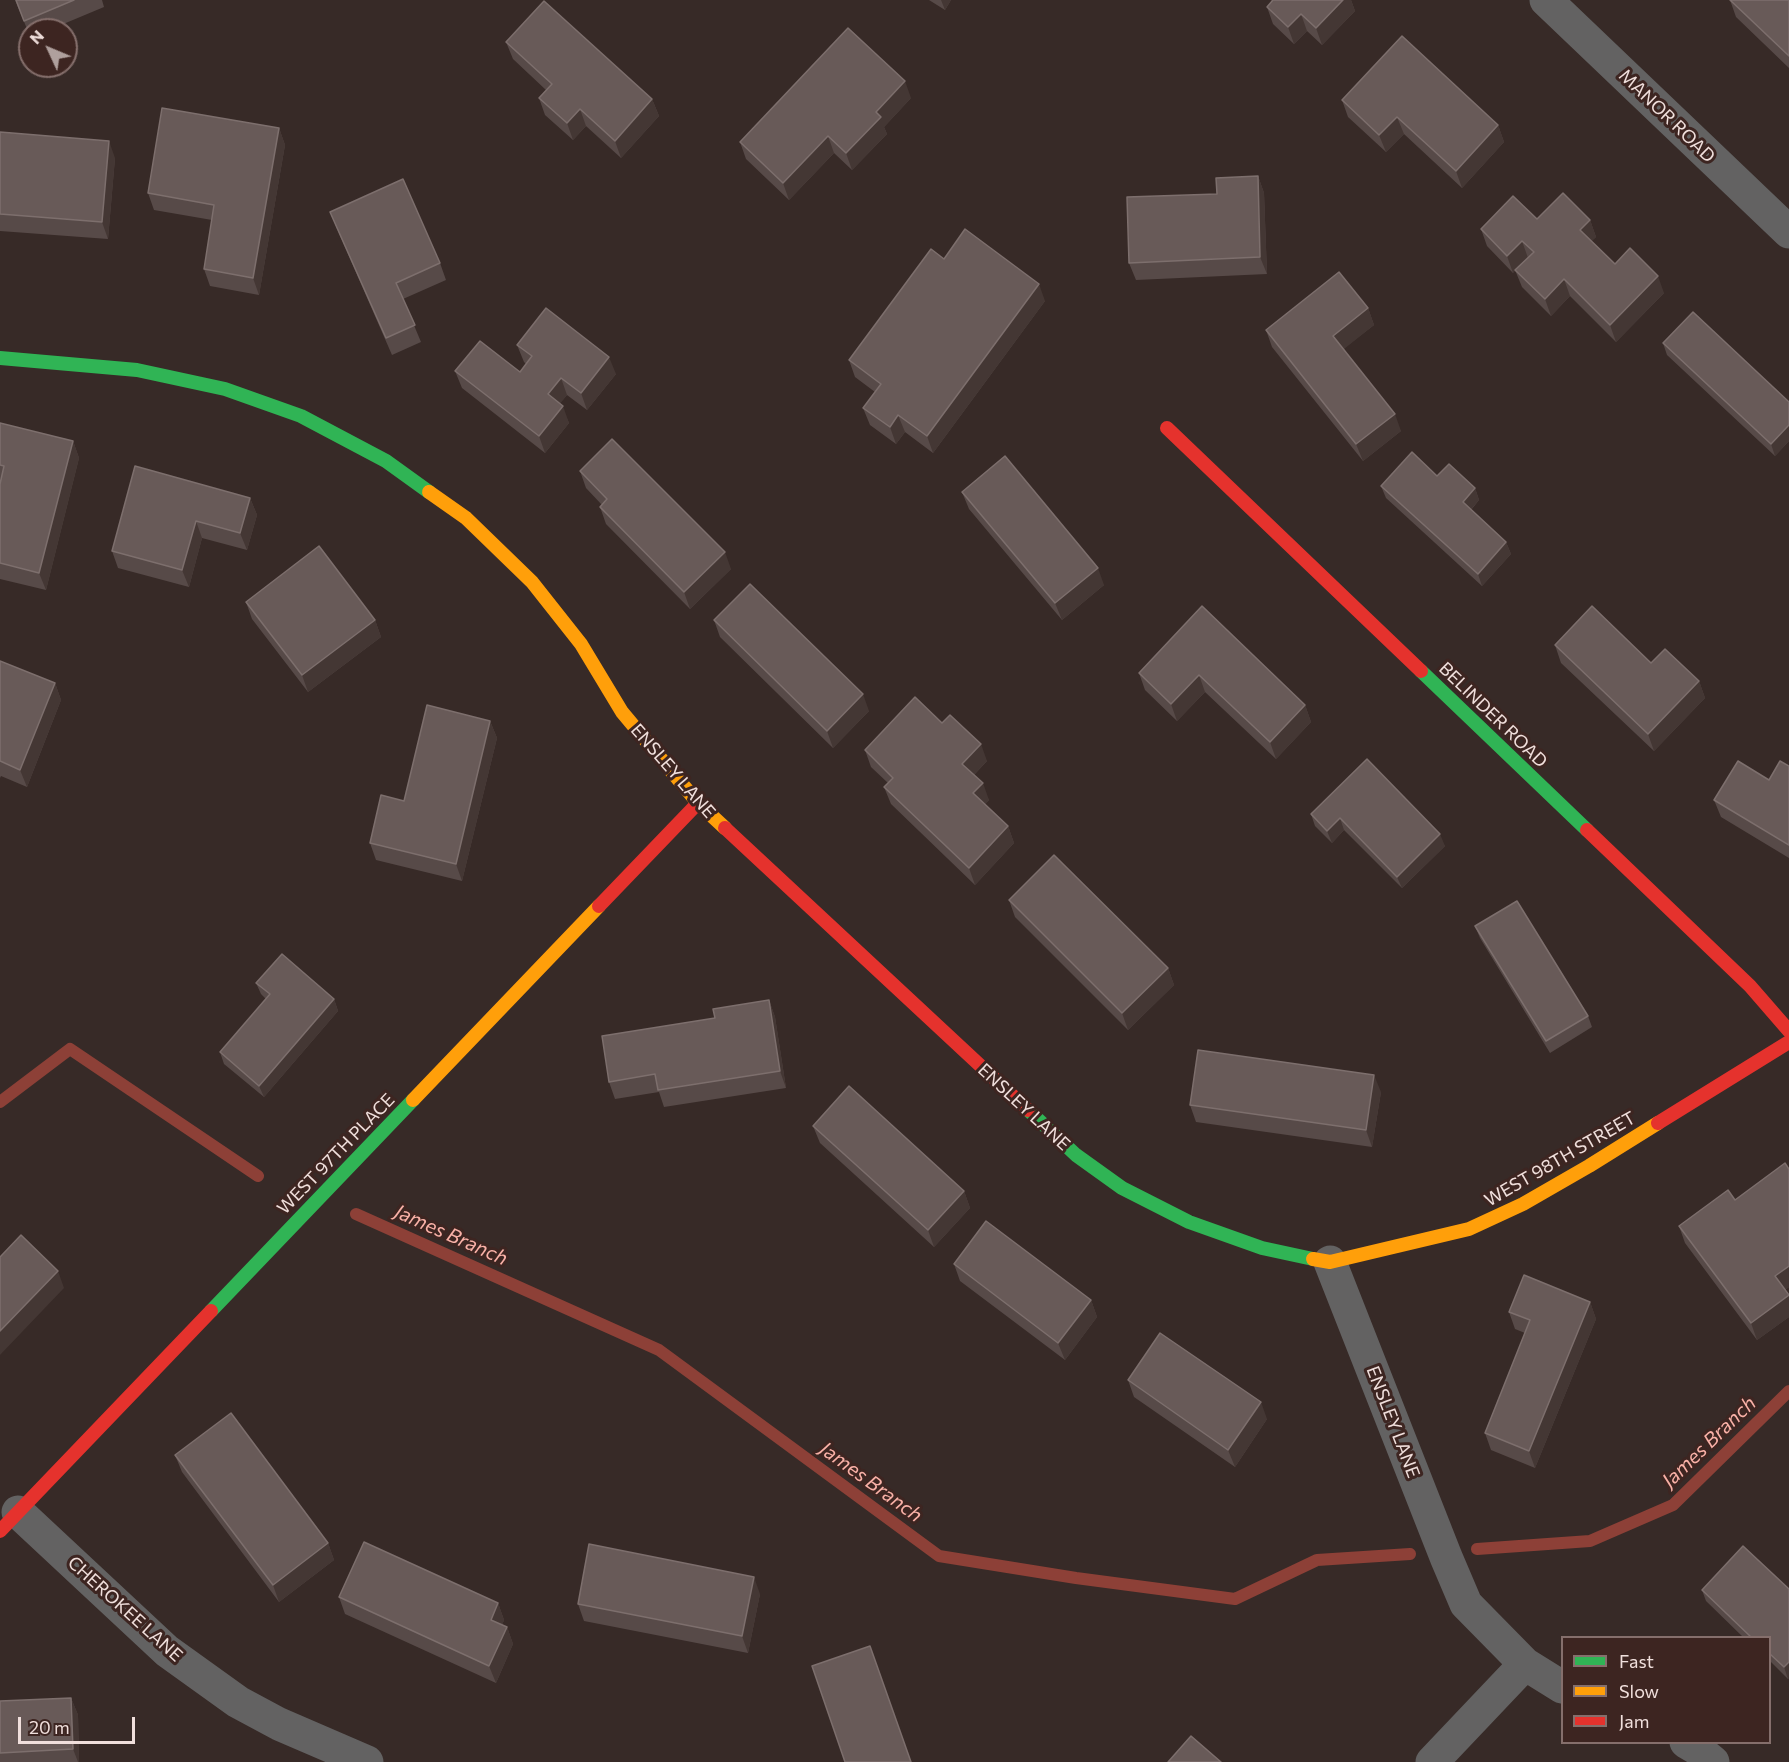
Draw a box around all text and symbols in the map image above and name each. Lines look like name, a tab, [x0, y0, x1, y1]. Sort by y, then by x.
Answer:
north arrow	[18, 18, 78, 78]
text: N	[25, 26, 47, 47]
street label: MANOR ROAD	[1615, 65, 1719, 167]
street label: BELINDER ROAD	[1434, 658, 1552, 772]
street label: ENSLEY LANE	[626, 719, 720, 823]
street label: ENSLEY LANE	[973, 1059, 1075, 1155]
street label: WEST 97TH PLACE	[273, 1089, 399, 1219]
street label: WEST 98TH STREET	[1481, 1107, 1639, 1211]
water label: James Branch	[391, 1199, 511, 1271]
street label: ENSLEY LANE	[1362, 1363, 1424, 1481]
water label: James Branch	[1657, 1391, 1761, 1493]
water label: James Branch	[815, 1437, 927, 1527]
street label: CHEROKEE LANE	[63, 1552, 187, 1666]
legend	[1561, 1636, 1771, 1744]
text: Fast	[1619, 1650, 1654, 1672]
text: Slow	[1619, 1680, 1659, 1702]
scale bar	[21, 1705, 138, 1743]
text: Jam	[1619, 1710, 1649, 1732]
text: 20 m	[29, 1716, 70, 1738]

